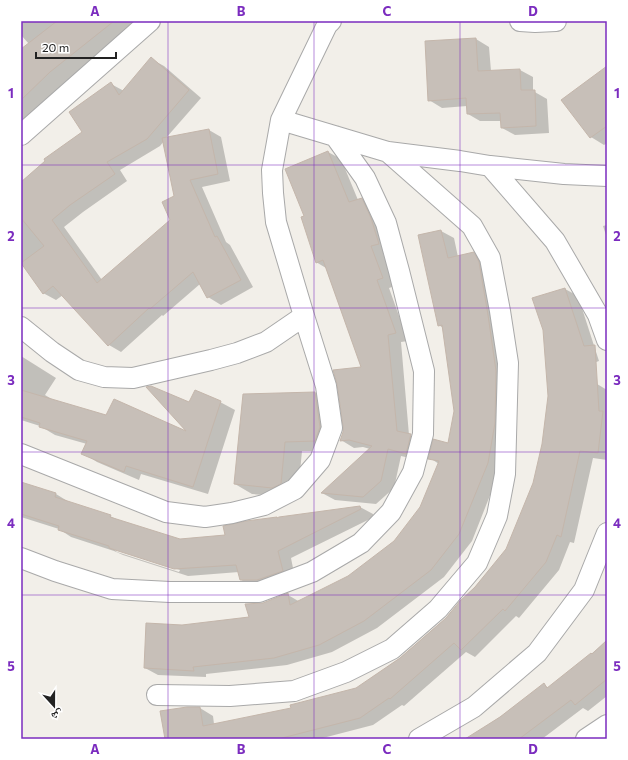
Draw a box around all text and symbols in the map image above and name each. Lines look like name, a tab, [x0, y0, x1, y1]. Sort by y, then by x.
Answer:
text: A	[90, 3, 100, 19]
text: B	[237, 3, 246, 19]
text: C	[383, 3, 392, 19]
text: D	[528, 3, 538, 19]
scale bar	[36, 34, 116, 60]
text: 20 m	[42, 40, 69, 54]
text: 1	[8, 85, 14, 101]
text: 1	[614, 85, 620, 101]
text: 2	[7, 228, 15, 244]
text: 2	[613, 228, 621, 244]
text: 3	[7, 372, 15, 388]
text: 3	[613, 372, 621, 388]
text: 4	[7, 515, 15, 531]
text: 4	[613, 515, 621, 531]
text: 5	[7, 658, 15, 674]
text: 5	[613, 658, 621, 674]
north arrow	[34, 686, 74, 726]
text: ش	[49, 706, 66, 724]
text: A	[90, 741, 100, 757]
text: B	[237, 741, 246, 757]
text: C	[383, 741, 392, 757]
text: D	[528, 741, 538, 757]

